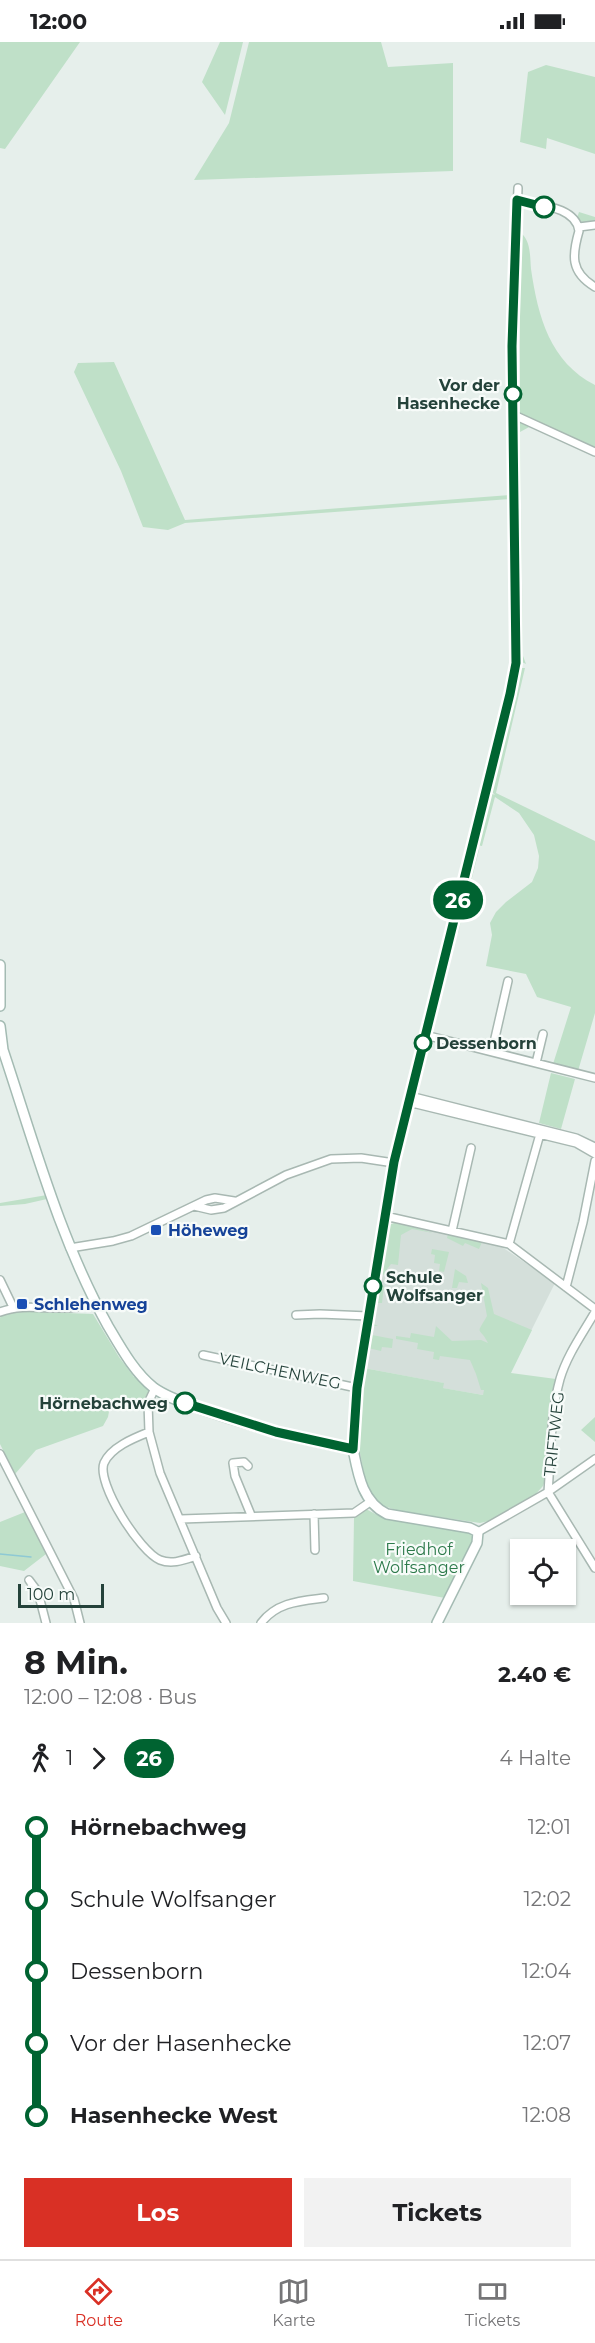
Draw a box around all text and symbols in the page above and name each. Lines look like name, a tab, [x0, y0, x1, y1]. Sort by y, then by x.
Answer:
text: 12:00	[30, 8, 87, 35]
unlabelled marker	[533, 196, 555, 218]
place label: Vor der Hasenhecke	[397, 376, 500, 413]
marker: Vor der Hasenhecke	[504, 385, 522, 403]
line badge: 26	[431, 880, 485, 920]
text: 26	[445, 888, 471, 913]
marker: Dessenborn	[414, 1034, 432, 1052]
place label: Dessenborn	[436, 1034, 537, 1053]
place label: Höheweg	[168, 1221, 249, 1240]
marker: Höheweg	[149, 1223, 163, 1237]
place label: Schule Wolfsanger	[386, 1268, 483, 1305]
marker: Schule Wolfsanger	[364, 1277, 382, 1295]
place label: Schlehenweg	[34, 1295, 148, 1314]
marker: Schlehenweg	[15, 1297, 29, 1311]
street label: VEILCHENWEG	[217, 1349, 343, 1393]
street label: TRIFTWEG	[540, 1391, 568, 1477]
marker: Hörnebachweg	[174, 1392, 196, 1414]
place label: Hörnebachweg	[39, 1394, 168, 1413]
map controls	[510, 1539, 576, 1605]
button: locate	[510, 1539, 576, 1605]
park label: Friedhof Wolfsanger	[373, 1540, 465, 1577]
scale bar	[18, 1581, 104, 1608]
text: 100 m	[27, 1585, 75, 1604]
text: 8 Min.	[24, 1642, 128, 1682]
text: 2.40 €	[498, 1661, 571, 1688]
text: 12:00 – 12:08 · Bus	[24, 1685, 196, 1709]
icon: walk	[24, 1742, 57, 1775]
icon: forward	[82, 1742, 115, 1775]
text: 1	[66, 1746, 73, 1770]
text: 26	[136, 1746, 162, 1771]
text: 4 Halte	[499, 1746, 571, 1770]
text: Hörnebachweg	[70, 1814, 247, 1841]
text: 12:01	[528, 1815, 571, 1839]
text: Schule Wolfsanger	[70, 1886, 277, 1913]
text: 12:02	[524, 1887, 571, 1911]
text: Dessenborn	[70, 1958, 203, 1985]
text: 12:04	[522, 1959, 571, 1983]
text: Vor der Hasenhecke	[70, 2030, 291, 2057]
text: 12:07	[523, 2031, 571, 2055]
text: Hasenhecke West	[70, 2102, 278, 2129]
text: 12:08	[522, 2103, 571, 2127]
button: Los	[24, 2178, 292, 2247]
button: Tickets	[304, 2178, 571, 2247]
tab: Route	[75, 2275, 123, 2330]
tab: Karte	[272, 2275, 315, 2330]
tab: Tickets	[465, 2275, 520, 2330]

